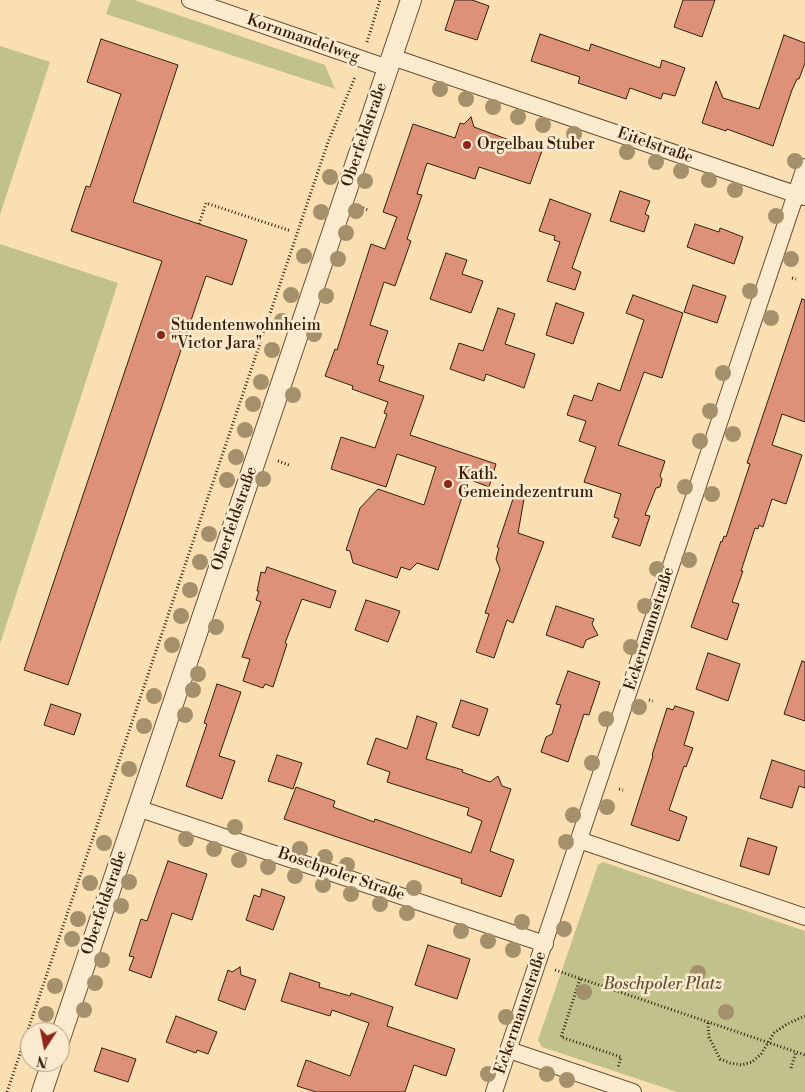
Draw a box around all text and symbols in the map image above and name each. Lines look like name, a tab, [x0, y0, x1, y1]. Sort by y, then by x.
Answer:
street label: Kornmandelweg	[244, 11, 362, 67]
street label: Oberfeldstraße	[338, 80, 392, 190]
street label: Eitelstraße	[614, 124, 696, 168]
place label: Orgelbau Stuber	[477, 135, 595, 155]
marker: Orgelbau Stuber	[461, 139, 473, 151]
place label: Studentenwohnheim "Victor Jara"	[171, 316, 321, 354]
marker: Studentenwohnheim "Victor Jara"	[155, 329, 167, 341]
street label: Oberfeldstraße	[208, 464, 262, 574]
place label: Kath. Gemeindezentrum	[458, 465, 593, 503]
marker: Kath. Gemeindezentrum	[442, 478, 454, 490]
street label: Eckermannstraße	[621, 565, 679, 693]
street label: Boschpoler Straße	[275, 844, 407, 906]
street label: Oberfeldstraße	[78, 848, 132, 958]
street label: Eckermannstraße	[491, 949, 551, 1077]
park label: Boschpoler Platz	[604, 975, 722, 995]
north arrow	[20, 1022, 70, 1072]
text: N	[35, 1051, 49, 1071]

